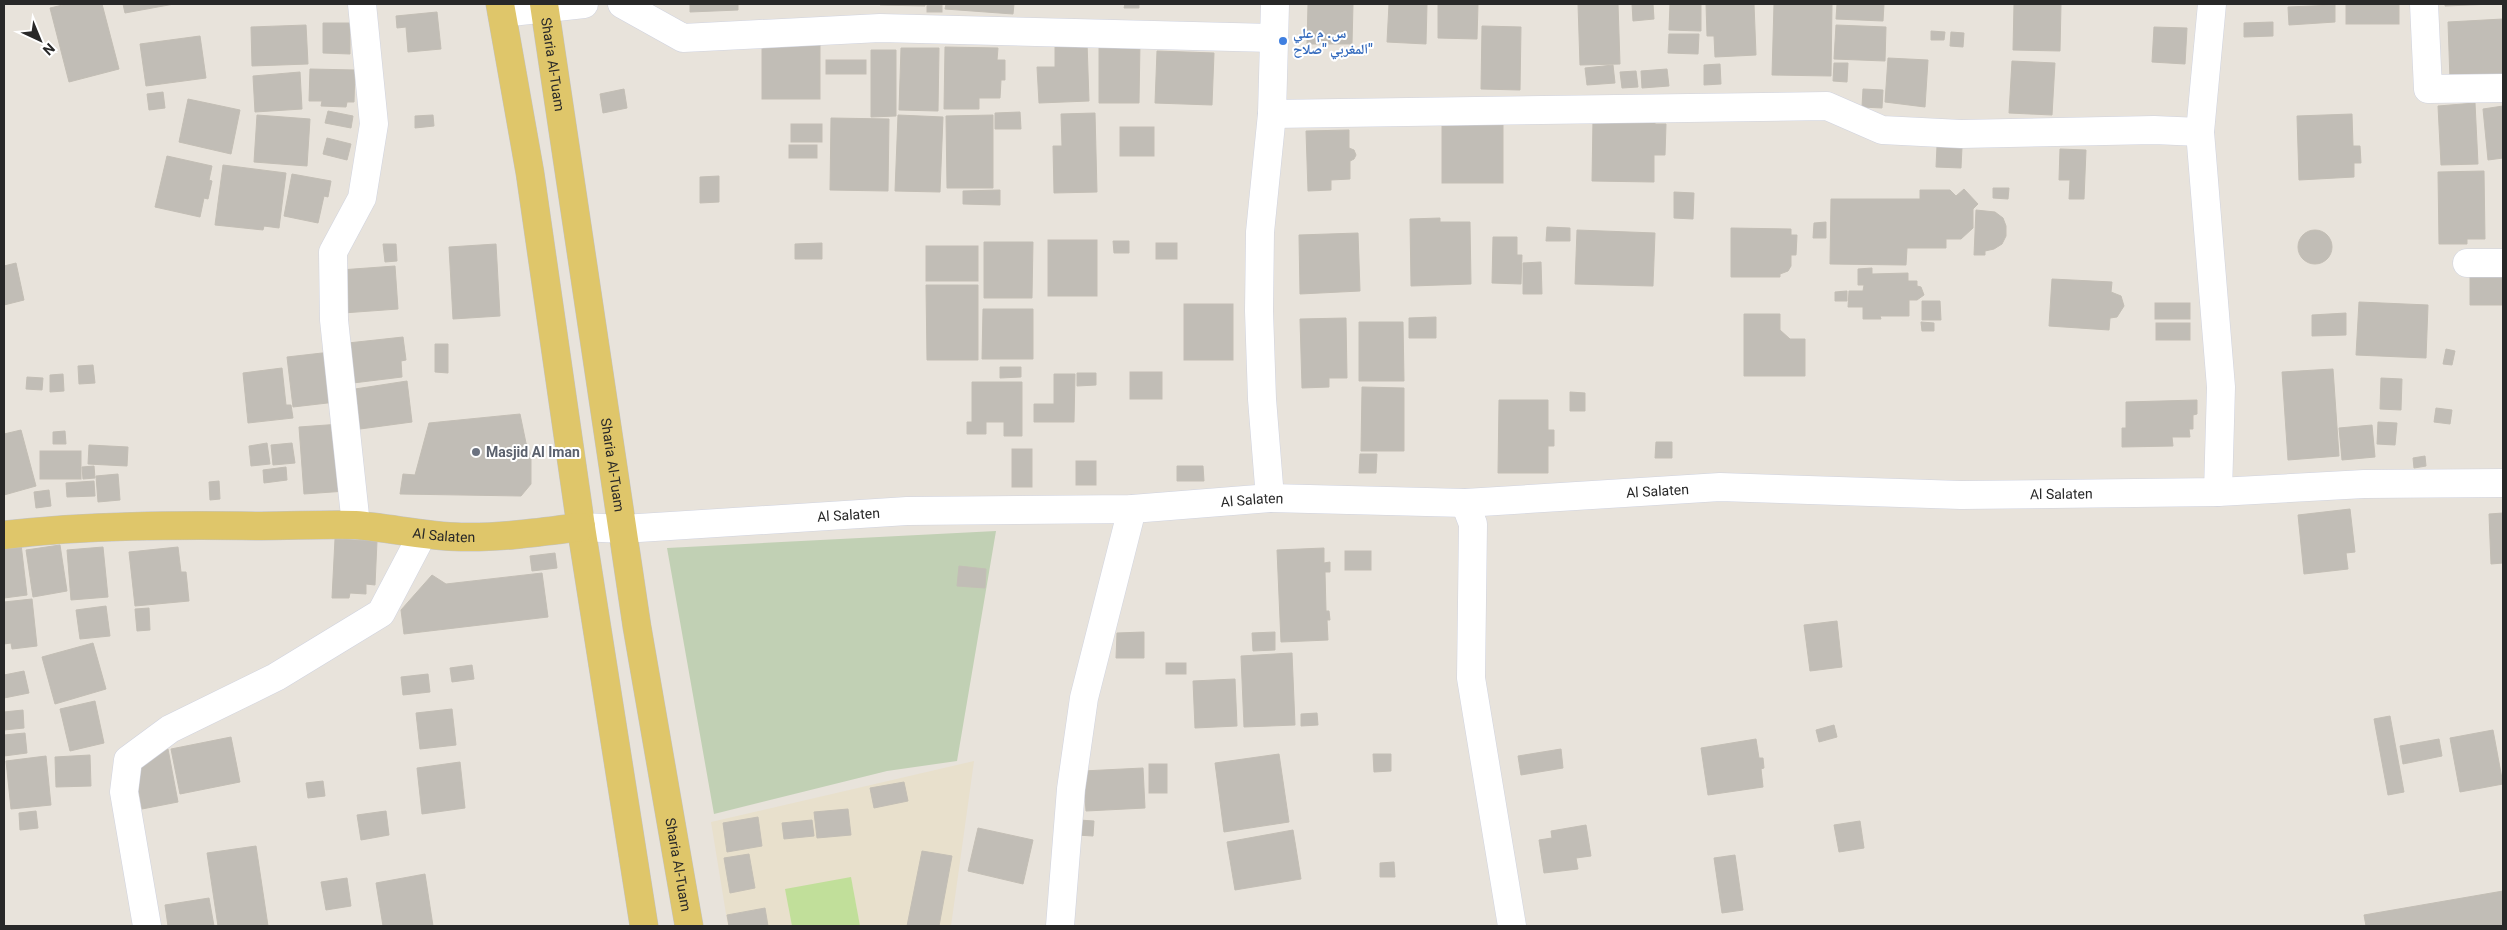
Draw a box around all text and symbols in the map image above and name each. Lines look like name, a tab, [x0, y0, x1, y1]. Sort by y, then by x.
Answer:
north arrow	[15, 15, 65, 65]
street label: Sharia Al-Tuam	[538, 16, 568, 112]
place label: س. م علي المغربي "صلاح"	[1293, 25, 1373, 60]
marker: س. م علي المغربي "صلاح"	[1277, 35, 1289, 47]
text: N	[40, 40, 58, 59]
street label: Sharia Al-Tuam	[598, 417, 628, 513]
place label: Masjid Al Iman	[486, 444, 580, 460]
marker: Masjid Al Iman	[470, 446, 482, 458]
street label: Al Salaten	[1626, 481, 1689, 501]
street label: Al Salaten	[2030, 485, 2093, 502]
street label: Al Salaten	[1220, 490, 1284, 510]
street label: Al Salaten	[817, 505, 880, 525]
street label: Al Salaten	[412, 525, 475, 545]
street label: Sharia Al-Tuam	[662, 817, 694, 913]

